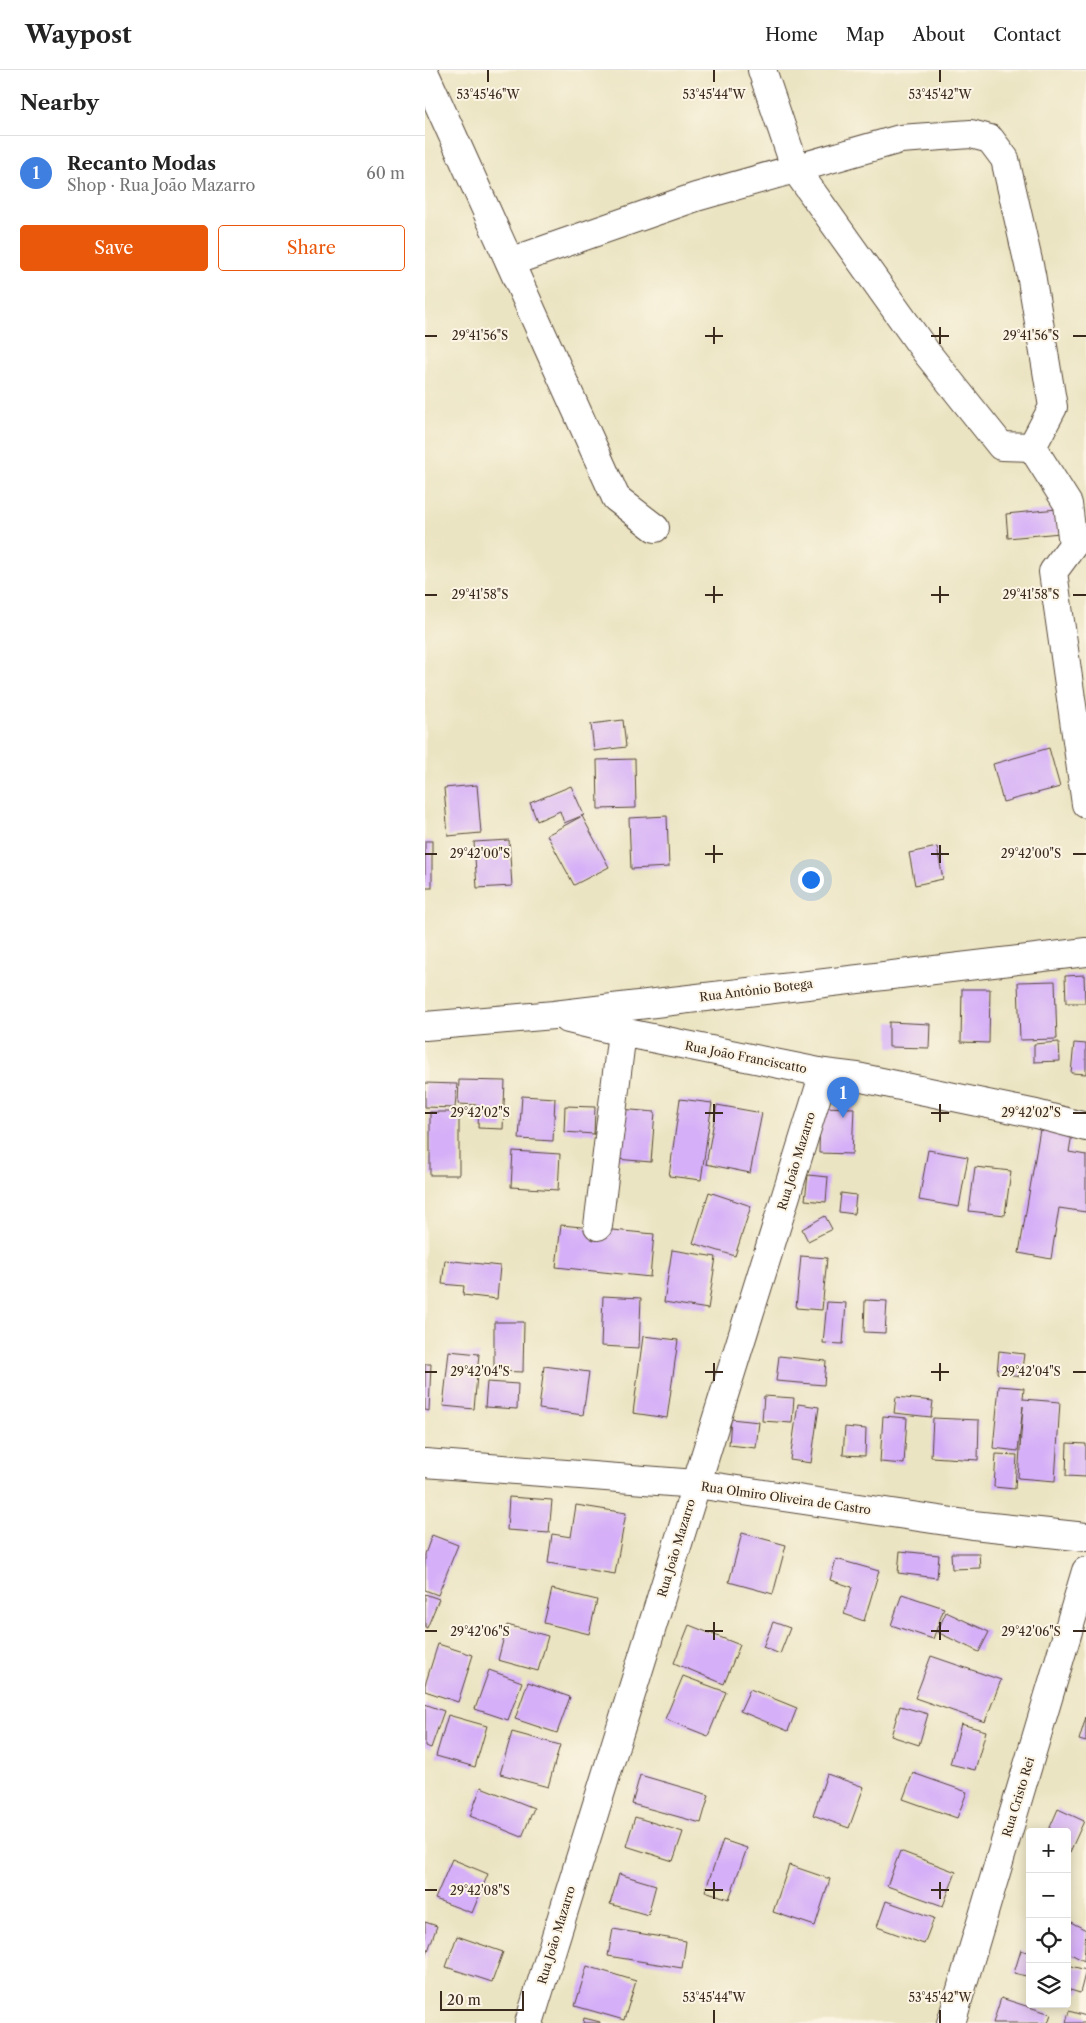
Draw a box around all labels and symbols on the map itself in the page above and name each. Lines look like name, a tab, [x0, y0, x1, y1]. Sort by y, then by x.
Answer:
text: 53°45'46"W	[456, 87, 520, 102]
text: 53°45'44"W	[682, 87, 746, 102]
text: 53°45'42"W	[908, 87, 972, 102]
text: 29°41'56"S	[452, 328, 508, 343]
text: 29°41'56"S	[1003, 328, 1059, 343]
text: 29°41'58"S	[452, 587, 508, 602]
text: 29°41'58"S	[1003, 587, 1059, 602]
text: 29°42'00"S	[450, 846, 510, 861]
text: 29°42'00"S	[1001, 846, 1061, 861]
your location	[798, 867, 824, 893]
street label: Rua Antônio Botega	[698, 976, 814, 1004]
street label: Rua João Franciscatto	[684, 1038, 808, 1076]
pin: 1	[827, 1077, 859, 1118]
text: 29°42'02"S	[450, 1105, 510, 1120]
text: 29°42'02"S	[1001, 1105, 1061, 1120]
street label: Rua João Mazarro	[774, 1110, 818, 1212]
text: 29°42'04"S	[450, 1364, 510, 1379]
text: 29°42'04"S	[1001, 1364, 1061, 1379]
street label: Rua Olmiro Oliveira de Castro	[700, 1479, 872, 1517]
street label: Rua João Mazarro	[654, 1497, 698, 1599]
text: 29°42'06"S	[450, 1624, 510, 1639]
text: 29°42'06"S	[1001, 1624, 1061, 1639]
street label: Rua Cristo Rei	[999, 1755, 1037, 1839]
text: 29°42'08"S	[450, 1883, 510, 1898]
street label: Rua João Mazarro	[534, 1884, 578, 1986]
scale bar	[440, 1988, 524, 2011]
text: 53°45'44"W	[682, 1990, 746, 2005]
text: 53°45'42"W	[908, 1990, 972, 2005]

